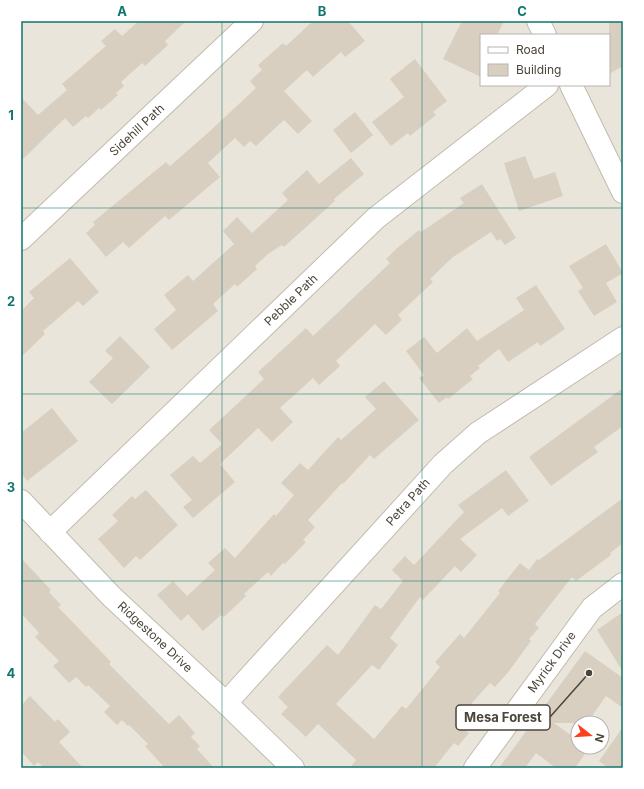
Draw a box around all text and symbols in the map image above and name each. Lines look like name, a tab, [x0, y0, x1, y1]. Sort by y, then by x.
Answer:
text: A	[117, 3, 127, 19]
text: B	[318, 3, 327, 19]
text: C	[517, 3, 527, 19]
legend	[480, 34, 610, 86]
text: Road	[516, 42, 545, 57]
text: Building	[516, 62, 561, 77]
street label: Sidehill Path	[106, 100, 167, 159]
text: 1	[8, 107, 14, 123]
street label: Pebble Path	[261, 271, 320, 329]
text: 2	[7, 293, 15, 309]
street label: Petra Path	[382, 475, 433, 528]
text: 3	[7, 479, 15, 495]
street label: Ridgestone Drive	[115, 598, 196, 675]
street label: Myrick Drive	[524, 628, 579, 695]
text: 4	[7, 665, 16, 681]
callout: Mesa Forest	[456, 705, 550, 730]
text: Mesa Forest	[464, 709, 542, 725]
north arrow	[570, 715, 610, 755]
text: N	[592, 732, 607, 744]

